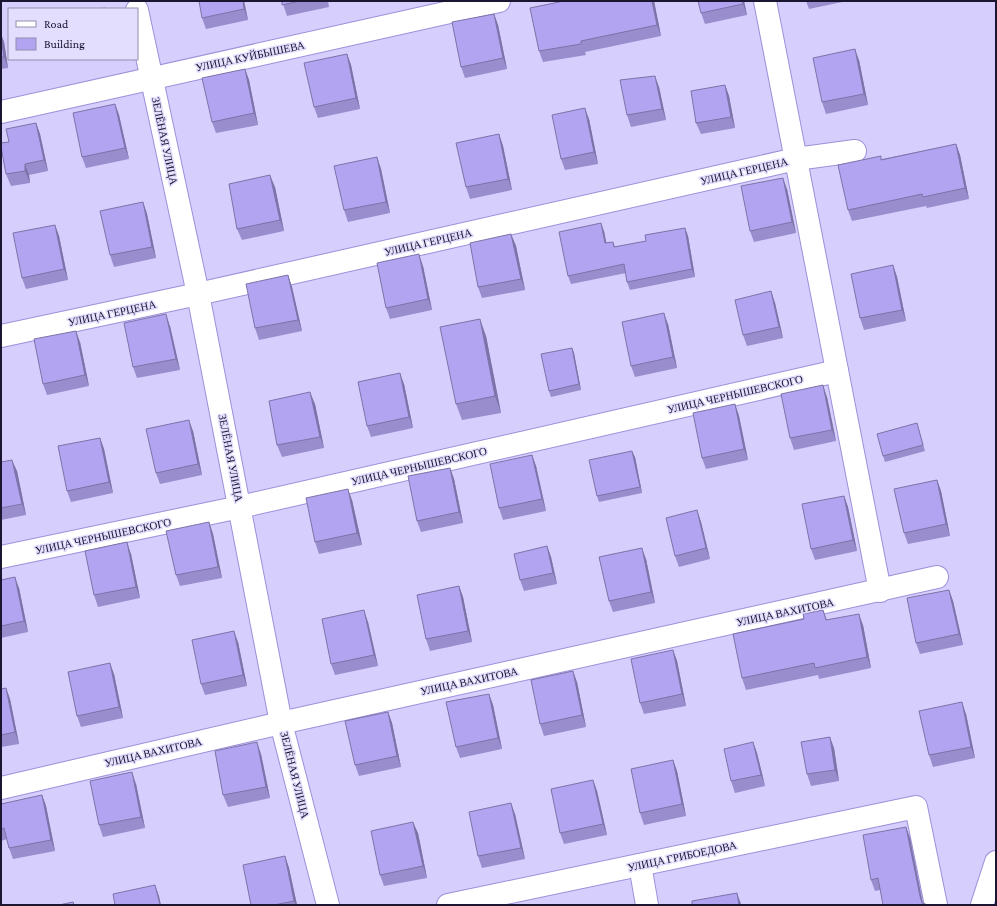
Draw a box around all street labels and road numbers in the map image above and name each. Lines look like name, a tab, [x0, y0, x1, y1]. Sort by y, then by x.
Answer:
street label: УЛИЦА КУЙБЫШЕВА	[194, 39, 306, 73]
street label: ЗЕЛЁНАЯ УЛИЦА	[150, 96, 180, 186]
street label: УЛИЦА ГЕРЦЕНА	[699, 155, 789, 187]
street label: УЛИЦА ГЕРЦЕНА	[383, 226, 473, 258]
street label: УЛИЦА ГЕРЦЕНА	[67, 298, 157, 328]
street label: УЛИЦА ЧЕРНЫШЕВСКОГО	[666, 373, 804, 415]
street label: ЗЕЛЁНАЯ УЛИЦА	[217, 413, 245, 503]
street label: УЛИЦА ЧЕРНЫШЕВСКОГО	[350, 445, 488, 487]
street label: УЛИЦА ЧЕРНЫШЕВСКОГО	[34, 516, 172, 556]
street label: УЛИЦА ВАХИТОВА	[735, 596, 835, 628]
street label: УЛИЦА ВАХИТОВА	[419, 665, 519, 697]
street label: ЗЕЛЁНАЯ УЛИЦА	[278, 730, 312, 820]
street label: УЛИЦА ВАХИТОВА	[103, 735, 203, 769]
street label: УЛИЦА ГРИБОЕДОВА	[626, 839, 738, 873]

